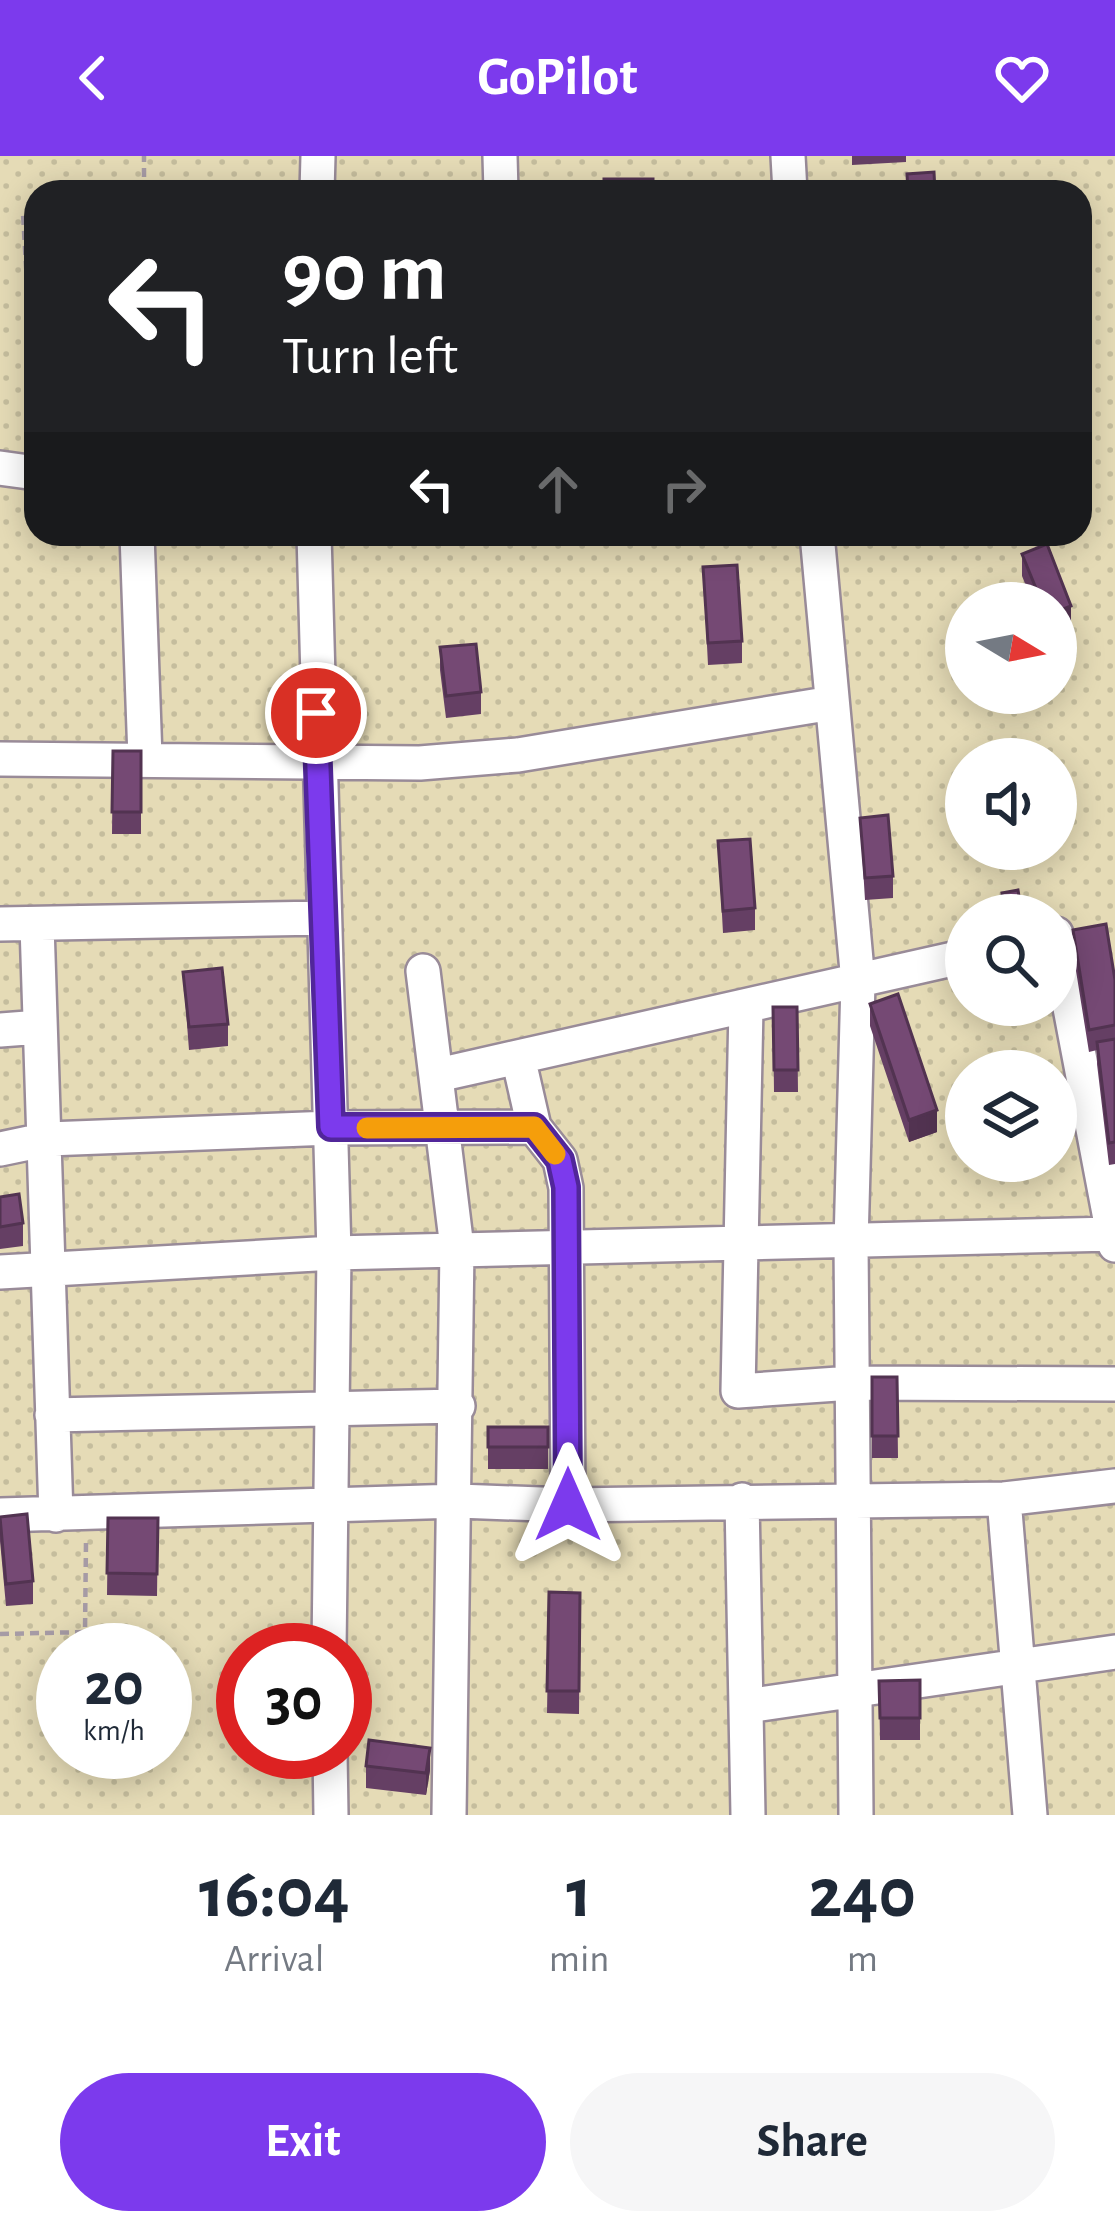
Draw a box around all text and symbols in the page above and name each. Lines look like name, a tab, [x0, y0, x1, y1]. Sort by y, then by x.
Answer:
icon: back	[60, 45, 126, 111]
icon: heart	[989, 45, 1055, 111]
text: GoPilot	[477, 51, 638, 105]
icon: left	[84, 228, 240, 384]
text: 90 m	[282, 232, 447, 316]
text: Turn left	[282, 330, 458, 384]
icon: left	[399, 456, 465, 522]
icon: ahead	[525, 456, 591, 522]
icon: right	[651, 456, 717, 522]
north arrow	[945, 582, 1077, 714]
map controls	[945, 582, 1077, 1182]
pin	[265, 662, 367, 764]
icon: arrive	[283, 680, 349, 746]
button: sound	[945, 738, 1077, 870]
button: search	[945, 894, 1077, 1026]
button: layers	[945, 1050, 1077, 1182]
position arrow	[505, 1442, 631, 1568]
speed limit sign: 30	[216, 1623, 372, 1779]
text: 20	[84, 1656, 144, 1716]
text: km/h	[83, 1716, 145, 1746]
text: 16:04	[199, 1858, 350, 1930]
text: 1	[566, 1858, 592, 1930]
text: 240	[808, 1858, 916, 1930]
text: Arrival	[224, 1940, 325, 1979]
text: min	[549, 1940, 610, 1979]
text: m	[847, 1940, 878, 1979]
button: Exit	[60, 2073, 546, 2211]
button: Share	[570, 2073, 1055, 2211]

